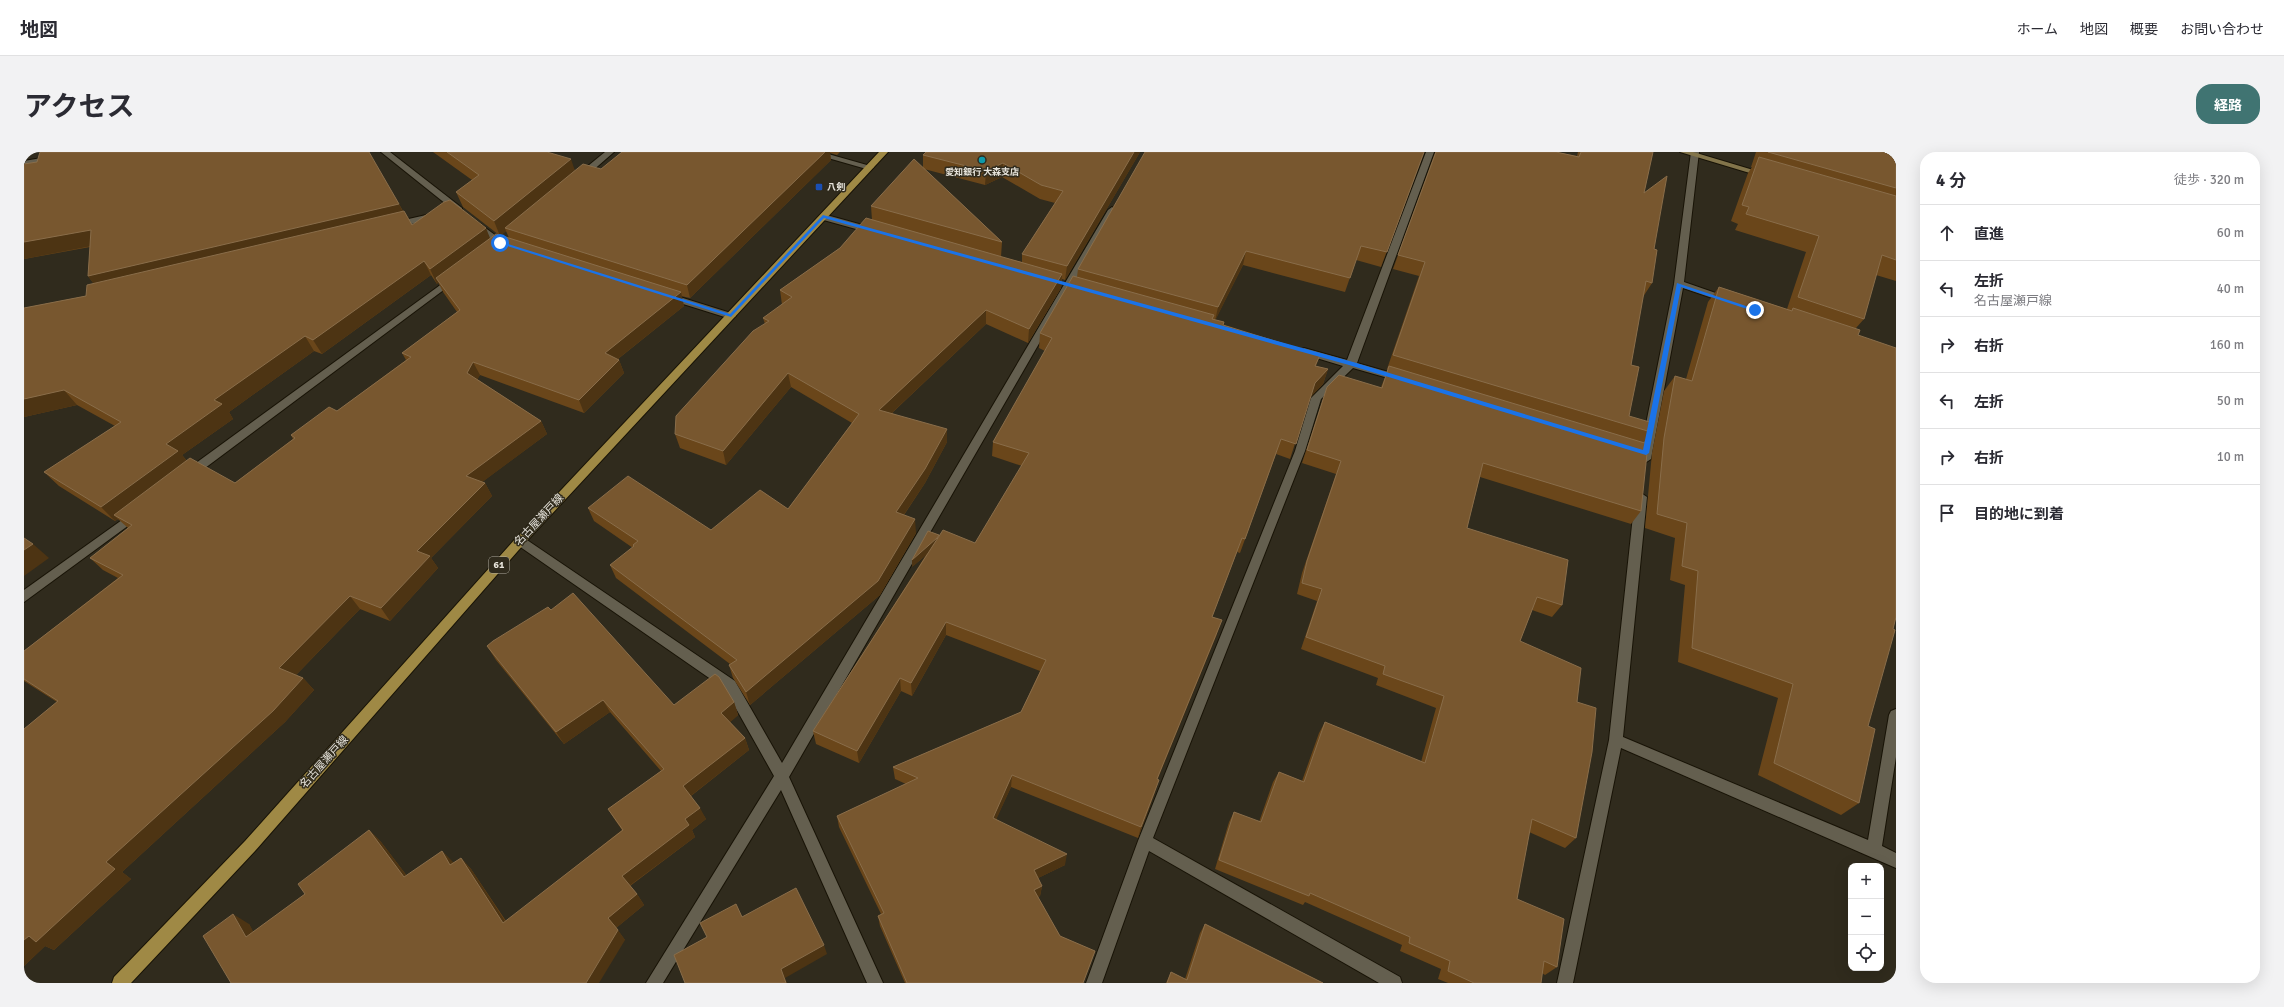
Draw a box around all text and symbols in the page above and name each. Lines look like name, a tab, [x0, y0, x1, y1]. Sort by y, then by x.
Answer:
text: 地図	[20, 18, 58, 42]
text: ホーム	[2016, 21, 2058, 38]
text: 地図	[2080, 21, 2108, 38]
text: 概要	[2130, 21, 2158, 38]
text: お問い合わせ	[2180, 21, 2264, 38]
button: 経路	[2196, 84, 2260, 124]
text: アクセス	[24, 90, 135, 124]
marker: 愛知銀行 大森支店	[977, 155, 987, 165]
place label: 愛知銀行 大森支店	[945, 167, 1019, 178]
text: 4 分	[1936, 170, 1966, 191]
text: 徒歩 · 320 m	[2174, 172, 2244, 188]
marker: 八剣	[814, 182, 824, 192]
place label: 八剣	[827, 182, 845, 193]
icon: ahead	[1936, 222, 1958, 244]
text: 直進	[1974, 225, 2004, 243]
text: 60 m	[2217, 225, 2244, 241]
route start	[491, 234, 509, 252]
text: 左折	[1974, 272, 2004, 290]
icon: left	[1936, 278, 1958, 300]
text: 40 m	[2217, 281, 2244, 297]
text: 名古屋瀬戸線	[1974, 293, 2052, 309]
route end	[1746, 301, 1764, 319]
icon: right	[1936, 334, 1958, 356]
text: 右折	[1974, 337, 2004, 355]
text: 160 m	[2210, 337, 2244, 353]
icon: left	[1936, 390, 1958, 412]
text: 左折	[1974, 393, 2004, 411]
text: 50 m	[2217, 393, 2244, 409]
icon: right	[1936, 446, 1958, 468]
text: 右折	[1974, 449, 2004, 467]
text: 10 m	[2217, 449, 2244, 465]
street label: 名古屋瀬戸線	[512, 491, 566, 549]
icon: arrive	[1936, 502, 1958, 524]
text: 目的地に到着	[1974, 505, 2064, 523]
road number: 61	[489, 557, 509, 573]
street label: 名古屋瀬戸線	[297, 733, 351, 791]
map controls	[1848, 863, 1884, 971]
button: +	[1848, 863, 1884, 899]
button: −	[1848, 899, 1884, 935]
button: locate	[1848, 935, 1884, 971]

